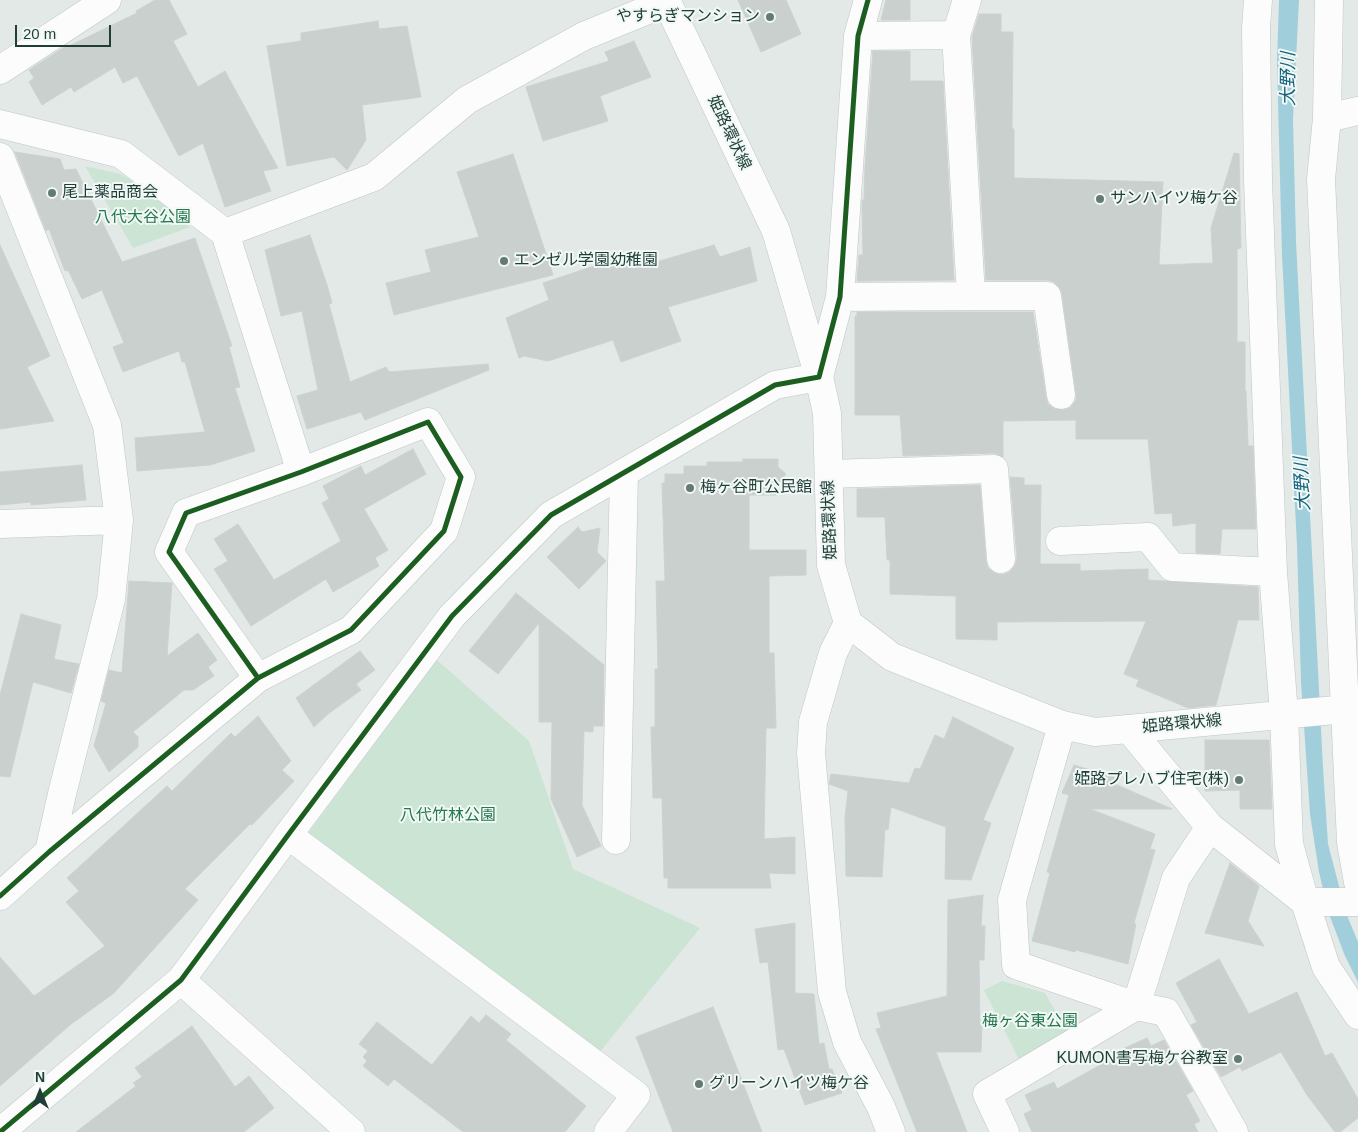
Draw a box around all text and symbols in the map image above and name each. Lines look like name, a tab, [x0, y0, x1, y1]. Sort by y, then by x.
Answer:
place label: やすらぎマンション	[616, 7, 760, 27]
marker: やすらぎマンション	[764, 11, 776, 23]
scale bar	[18, 15, 114, 47]
text: 20 m	[23, 25, 56, 42]
water label: 大野川	[1278, 52, 1300, 106]
street label: 姫路環状線	[703, 93, 755, 173]
place label: 尾上薬品商会	[62, 183, 158, 203]
marker: 尾上薬品商会	[46, 187, 58, 199]
place label: サンハイツ梅ケ谷	[1110, 189, 1238, 209]
marker: サンハイツ梅ケ谷	[1094, 193, 1106, 205]
park label: 八代大谷公園	[95, 208, 191, 228]
place label: エンゼル学園幼稚園	[514, 251, 658, 271]
marker: エンゼル学園幼稚園	[498, 255, 510, 267]
water label: 大野川	[1291, 456, 1315, 512]
place label: 梅ヶ谷町公民館	[700, 478, 812, 498]
street label: 姫路環状線	[819, 480, 841, 560]
marker: 梅ヶ谷町公民館	[684, 482, 696, 494]
street label: 姫路環状線	[1141, 711, 1223, 737]
place label: 姫路プレハブ住宅(株)	[1074, 770, 1229, 790]
marker: 姫路プレハブ住宅(株)	[1233, 774, 1245, 786]
park label: 八代竹林公園	[400, 806, 496, 826]
park label: 梅ヶ谷東公園	[982, 1012, 1078, 1032]
place label: KUMON書写梅ケ谷教室	[1056, 1049, 1228, 1069]
marker: KUMON書写梅ケ谷教室	[1232, 1053, 1244, 1065]
north arrow	[15, 1067, 65, 1117]
text: N	[35, 1069, 45, 1085]
place label: グリーンハイツ梅ケ谷	[709, 1074, 869, 1094]
marker: グリーンハイツ梅ケ谷	[693, 1078, 705, 1090]

